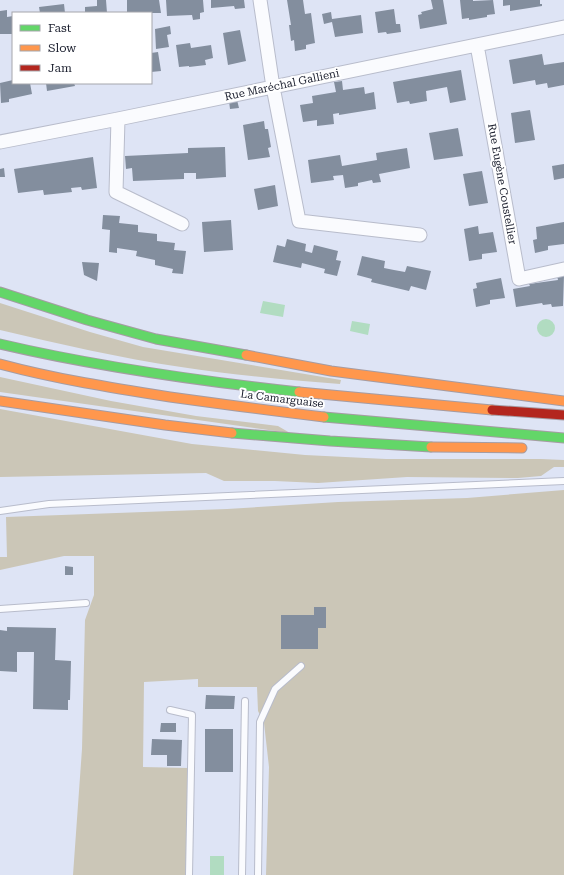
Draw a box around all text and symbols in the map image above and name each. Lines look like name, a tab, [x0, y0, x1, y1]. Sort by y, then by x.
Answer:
legend	[12, 12, 152, 84]
text: Fast	[48, 21, 72, 35]
text: Slow	[48, 41, 76, 55]
text: Jam	[48, 61, 72, 75]
street label: Rue Maréchal Gallieni	[223, 66, 341, 104]
street label: Rue Eugène Coustellier	[485, 123, 519, 246]
street label: La Camarguaise	[240, 387, 324, 411]

